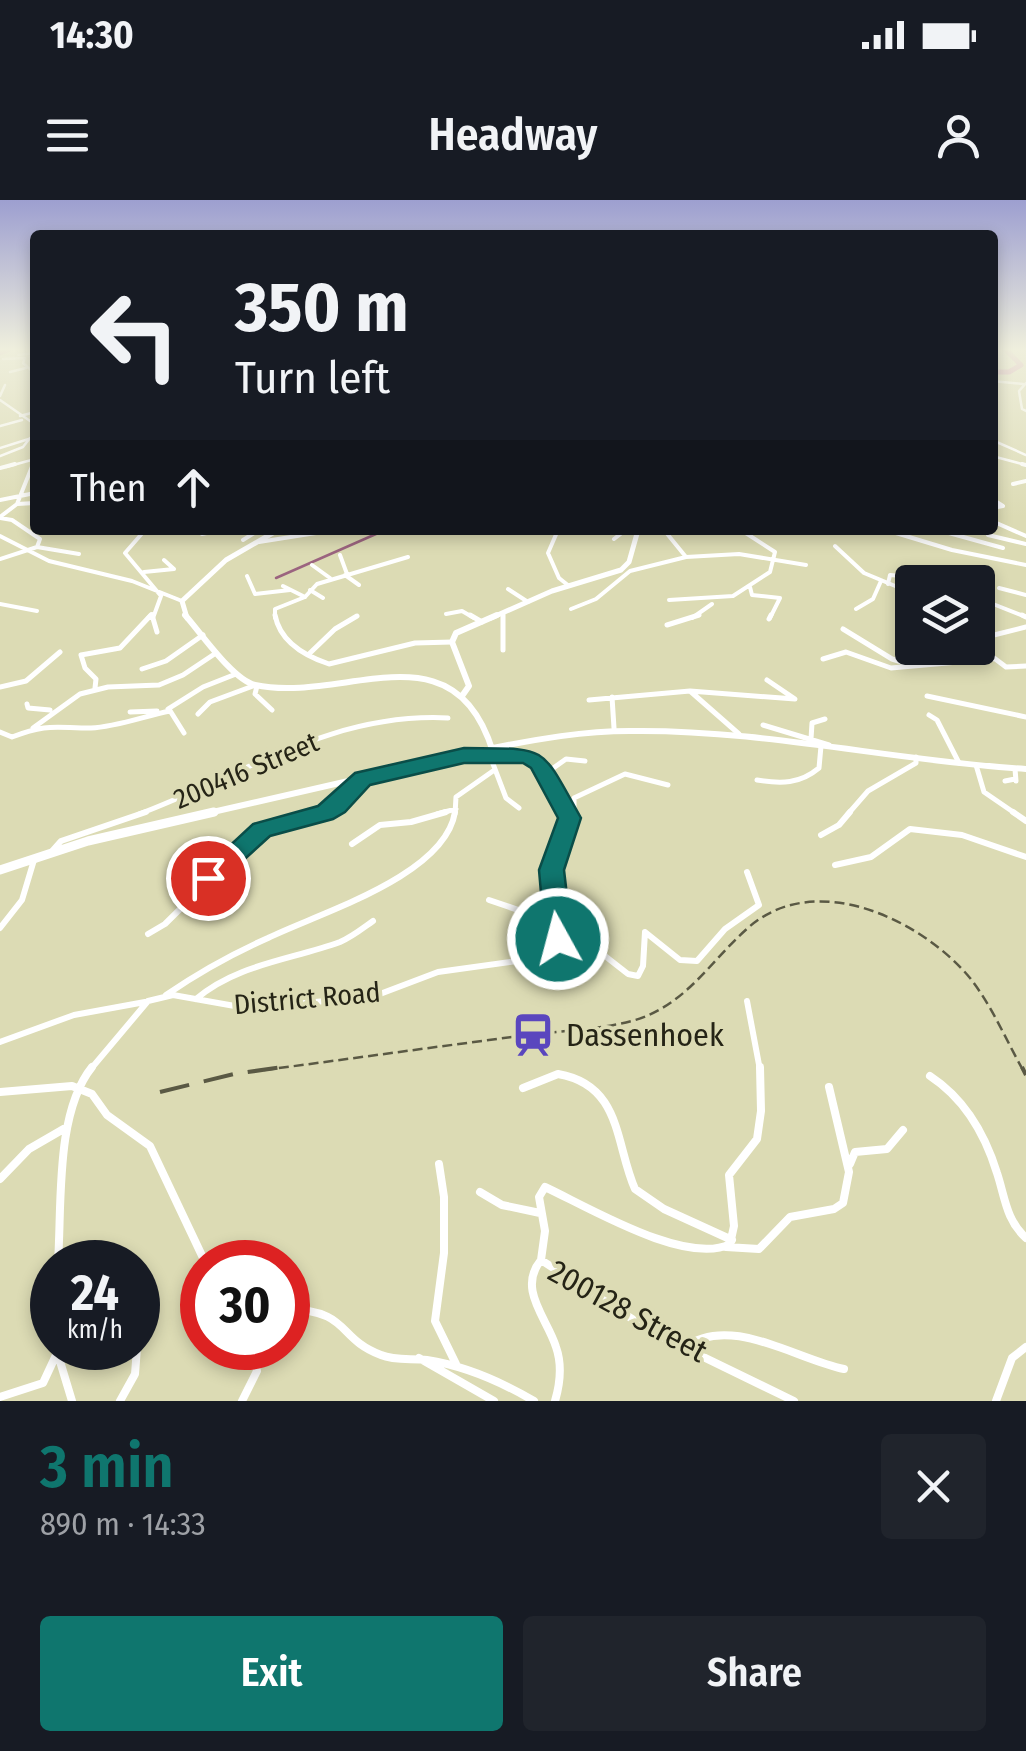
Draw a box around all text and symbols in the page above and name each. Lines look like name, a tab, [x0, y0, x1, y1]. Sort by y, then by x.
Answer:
text: 14:30	[50, 12, 134, 58]
icon: menu	[40, 108, 95, 163]
text: Headway	[429, 108, 597, 162]
icon: person	[931, 108, 986, 163]
text: 350 m	[235, 266, 409, 350]
icon: left	[70, 270, 200, 400]
text: Turn left	[235, 351, 390, 405]
icon: ahead	[166, 460, 221, 515]
text: Then	[70, 465, 146, 511]
map controls	[895, 565, 995, 665]
button: layers	[895, 565, 995, 665]
street label: 200416 Street	[169, 725, 324, 816]
pin	[166, 836, 251, 921]
icon: arrive	[181, 851, 236, 906]
position arrow	[506, 887, 610, 991]
street label: District Road	[232, 976, 382, 1021]
station icon: Dassenhoek	[509, 1011, 557, 1059]
place label: Dassenhoek	[566, 1016, 724, 1054]
speed limit sign: 30	[180, 1240, 310, 1370]
street label: 200128 Street	[542, 1252, 714, 1370]
text: 24	[71, 1263, 119, 1323]
text: km/h	[67, 1315, 123, 1345]
text: 3 min	[40, 1431, 174, 1503]
button: close	[881, 1434, 986, 1539]
text: 890 m · 14:33	[40, 1505, 206, 1543]
button: Exit	[40, 1616, 503, 1731]
button: Share	[523, 1616, 986, 1731]

